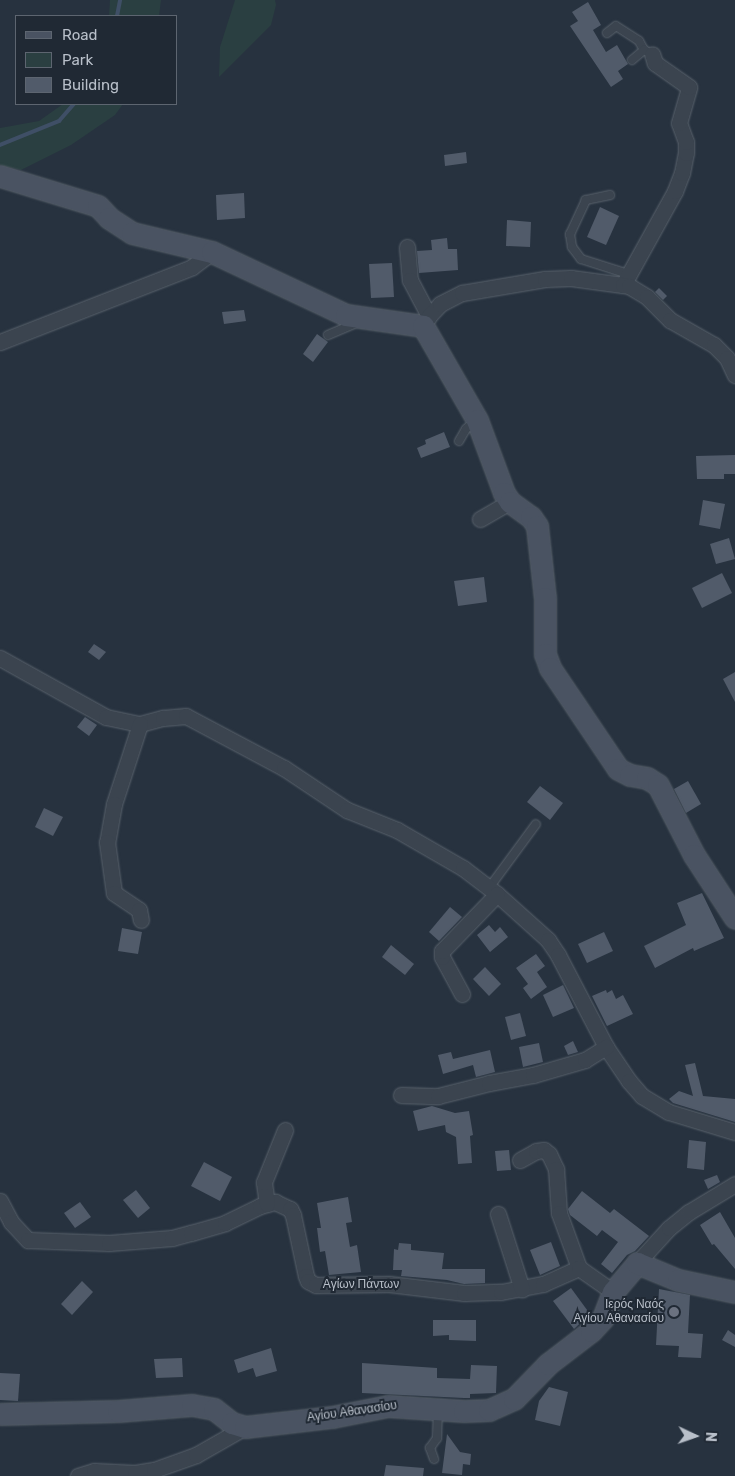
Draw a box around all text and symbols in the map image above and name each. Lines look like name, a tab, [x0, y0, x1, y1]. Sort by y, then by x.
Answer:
legend	[15, 15, 178, 105]
text: Road	[62, 26, 98, 44]
text: Park	[62, 51, 93, 69]
text: Building	[62, 76, 119, 94]
street label: Αγίων Πάντων	[323, 1278, 399, 1292]
place label: Ιερός Ναός Αγίου Αθανασίου	[574, 1298, 664, 1326]
marker: Ιερός Ναός Αγίου Αθανασίου	[668, 1306, 680, 1318]
street label: Αγίου Αθανασίου	[306, 1399, 398, 1425]
north arrow	[670, 1411, 720, 1461]
text: N	[702, 1431, 719, 1442]

